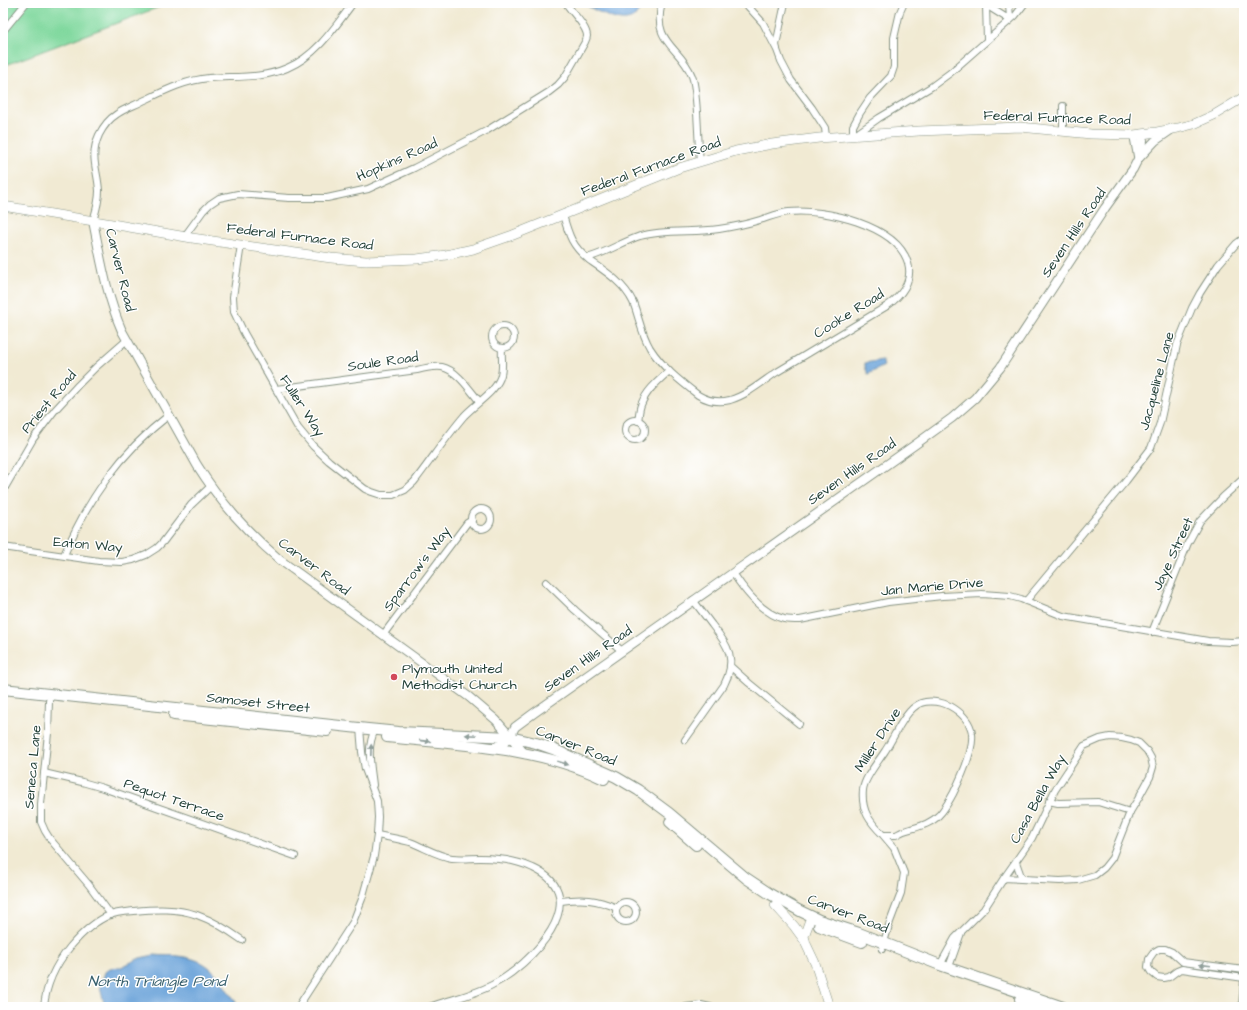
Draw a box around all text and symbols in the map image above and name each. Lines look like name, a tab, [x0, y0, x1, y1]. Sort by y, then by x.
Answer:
street label: Federal Furnace Road	[983, 105, 1131, 131]
street label: Federal Furnace Road	[578, 132, 724, 202]
street label: Hopkins Road	[353, 133, 441, 187]
street label: Seven Hills Road	[1037, 184, 1111, 282]
street label: Federal Furnace Road	[226, 218, 374, 256]
street label: Carver Road	[100, 226, 140, 314]
street label: Cooke Road	[810, 284, 888, 344]
street label: Jacqueline Lane	[1134, 329, 1180, 432]
street label: Soule Road	[346, 347, 420, 377]
street label: Priest Road	[17, 366, 81, 438]
street label: Fuller Way	[275, 371, 330, 441]
street label: Seven Hills Road	[804, 434, 900, 510]
street label: Jaye Street	[1147, 514, 1199, 594]
street label: Sparrow's Way	[378, 522, 456, 616]
street label: Eaton Way	[52, 532, 124, 558]
street label: Carver Road	[274, 533, 354, 601]
street label: Jan Marie Drive	[880, 573, 984, 601]
street label: Seven Hills Road	[540, 621, 636, 697]
place label: Plymouth United Methodist Church	[402, 659, 517, 695]
marker: Plymouth United Methodist Church	[389, 672, 399, 682]
street label: Samoset Street	[205, 688, 311, 718]
street label: Miller Drive	[850, 704, 906, 776]
street label: Carver Road	[533, 721, 619, 771]
street label: Seneca Lane	[19, 724, 47, 810]
one-way arrow	[465, 731, 477, 738]
one-way arrow	[419, 738, 431, 745]
one-way arrow	[367, 744, 374, 756]
street label: Casa Bella Way	[1005, 750, 1071, 847]
one-way arrow	[557, 761, 569, 767]
street label: Pequot Terrace	[121, 773, 227, 827]
street label: Carver Road	[805, 889, 891, 939]
one-way arrow	[1199, 962, 1211, 968]
water label: North Triangle Pond	[88, 971, 229, 993]

